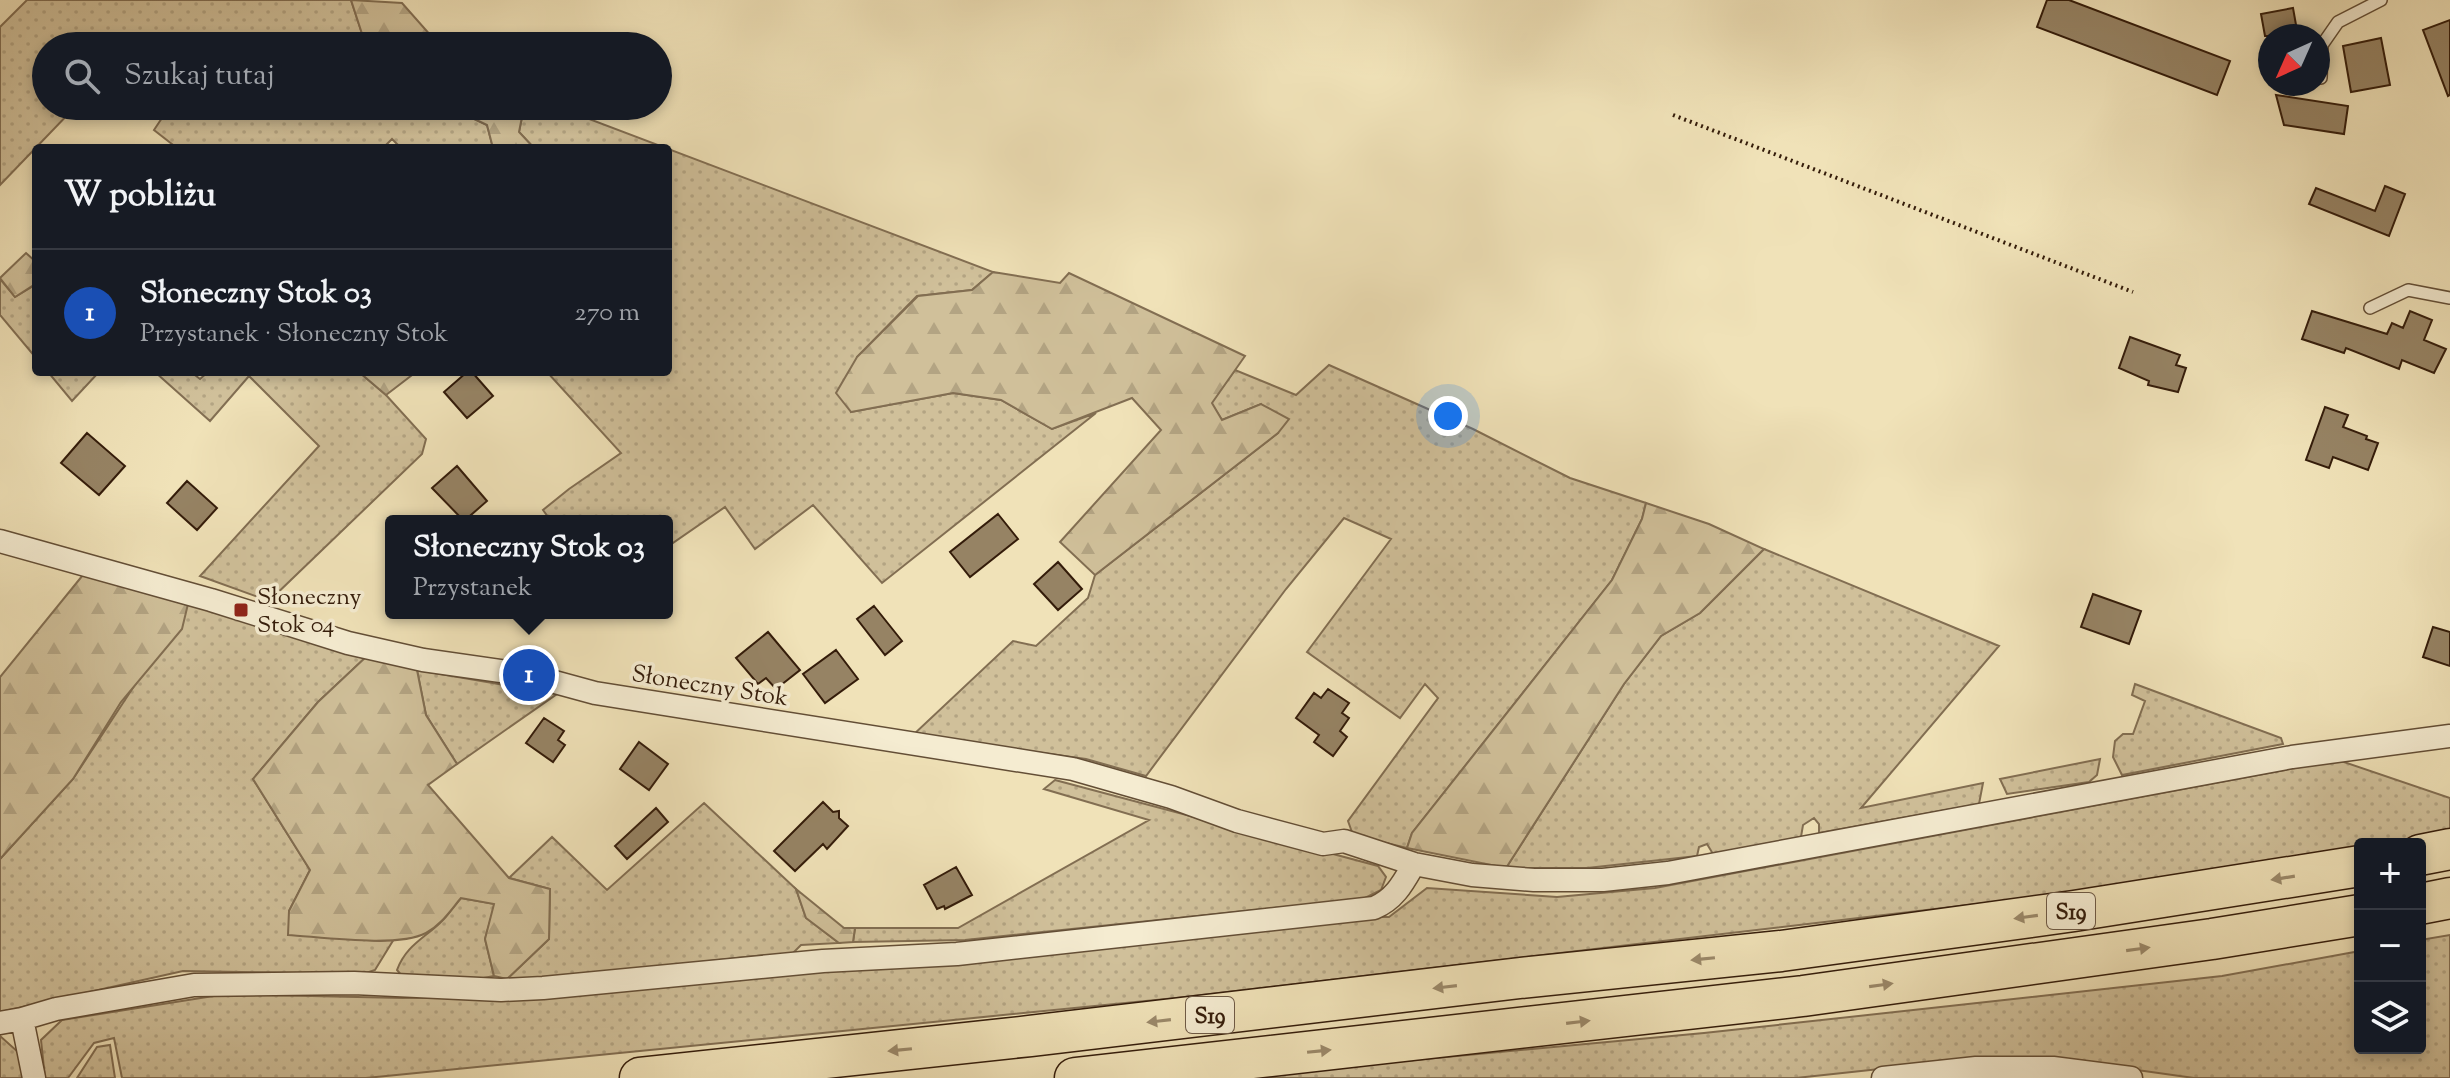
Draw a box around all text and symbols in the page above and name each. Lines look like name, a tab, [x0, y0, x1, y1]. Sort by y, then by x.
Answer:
north arrow	[2258, 24, 2330, 96]
search box	[32, 32, 672, 120]
icon: search	[60, 54, 104, 98]
text: Szukaj tutaj	[124, 55, 275, 98]
text: W pobliżu	[64, 172, 216, 221]
text: Słoneczny Stok 03	[140, 273, 372, 316]
text: 1	[86, 295, 94, 332]
text: 270 m	[575, 295, 640, 332]
text: Przystanek · Słoneczny Stok	[140, 316, 448, 353]
your location	[1428, 396, 1468, 436]
popup	[385, 515, 673, 619]
text: Słoneczny Stok 03	[413, 527, 645, 570]
text: Przystanek	[413, 570, 532, 607]
place label: Słoneczny Stok 04	[257, 581, 361, 643]
marker: Słoneczny Stok 04	[232, 601, 250, 619]
pin: 1	[503, 645, 555, 705]
street label: Słoneczny Stok	[629, 658, 790, 716]
map controls	[2354, 838, 2426, 1054]
button: +	[2354, 838, 2426, 910]
one-way arrow	[2270, 872, 2295, 885]
road number: S19	[2047, 893, 2095, 929]
button: −	[2354, 910, 2426, 982]
one-way arrow	[2013, 911, 2038, 924]
one-way arrow	[2126, 942, 2151, 955]
one-way arrow	[1690, 953, 1715, 966]
one-way arrow	[1868, 978, 1893, 991]
one-way arrow	[1432, 981, 1457, 994]
button: layers	[2354, 982, 2426, 1054]
road number: S19	[1186, 997, 1234, 1033]
one-way arrow	[1146, 1014, 1171, 1027]
one-way arrow	[1565, 1016, 1590, 1029]
one-way arrow	[887, 1043, 912, 1056]
one-way arrow	[1307, 1045, 1332, 1058]

